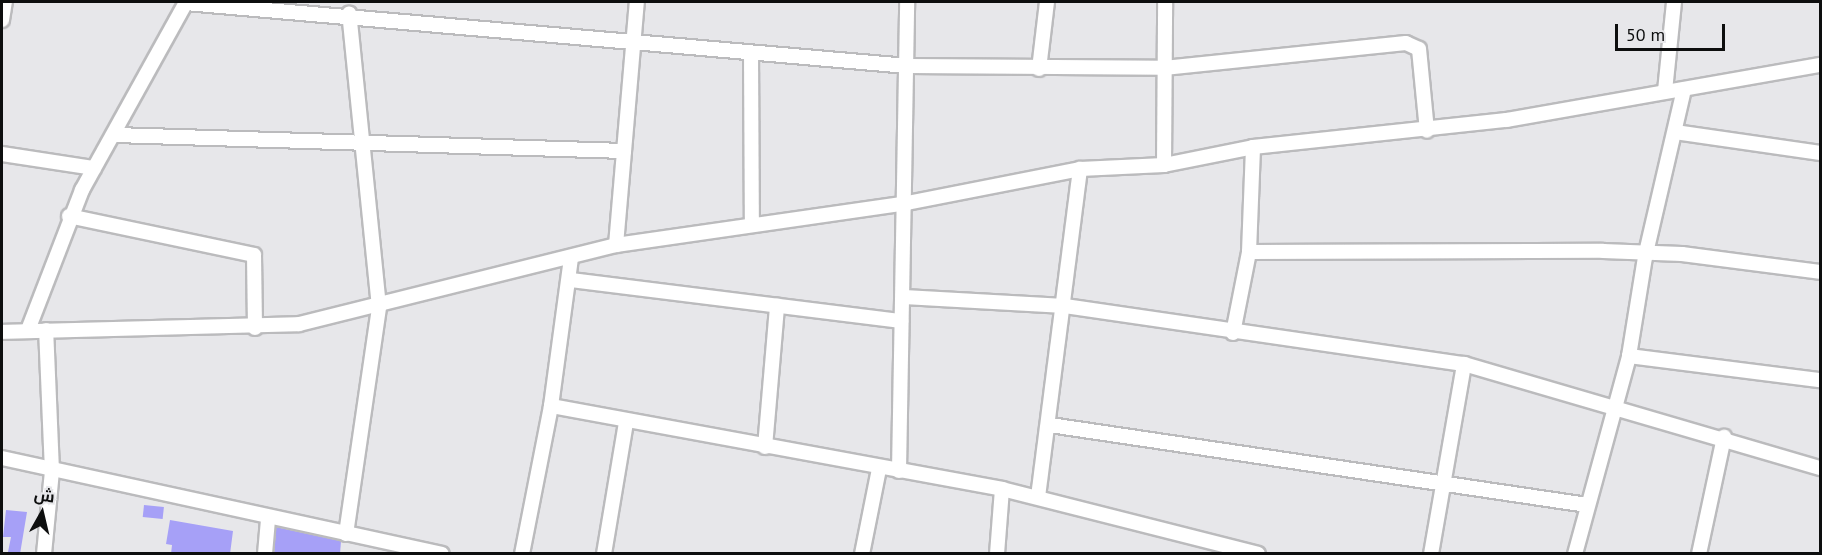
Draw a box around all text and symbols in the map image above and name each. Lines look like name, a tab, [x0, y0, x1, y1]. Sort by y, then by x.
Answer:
scale bar	[1618, 12, 1728, 50]
text: 50 m	[1626, 23, 1665, 46]
north arrow	[12, 483, 72, 543]
text: ش	[33, 484, 56, 507]

